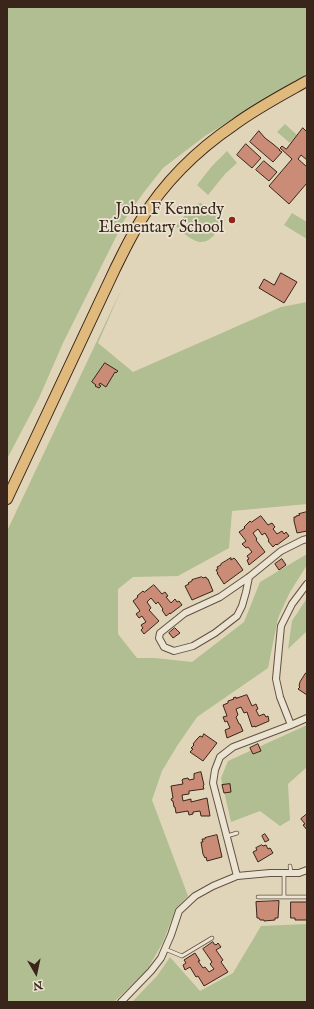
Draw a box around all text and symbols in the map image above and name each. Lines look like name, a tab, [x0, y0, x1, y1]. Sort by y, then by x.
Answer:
place label: John F Kennedy Elementary School	[98, 201, 224, 239]
marker: John F Kennedy Elementary School	[227, 215, 237, 225]
north arrow	[16, 953, 56, 993]
text: N	[32, 977, 44, 993]

